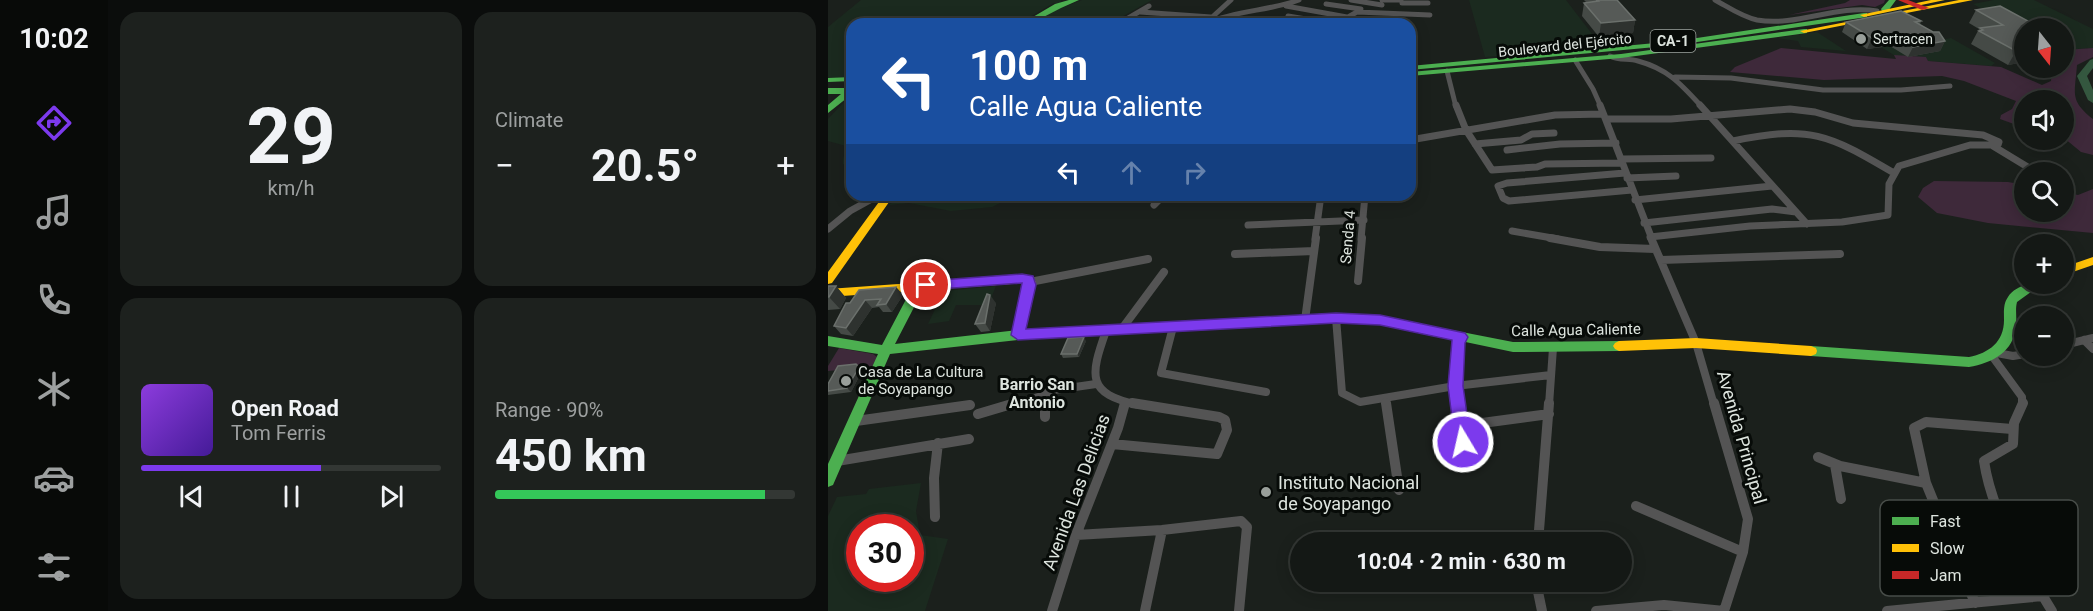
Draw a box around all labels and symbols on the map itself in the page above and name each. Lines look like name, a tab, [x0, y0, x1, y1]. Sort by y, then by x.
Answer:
north arrow	[2014, 18, 2074, 78]
street label: Boulevard del Ejército	[1497, 30, 1633, 60]
road number: CA-1	[1650, 30, 1696, 52]
place label: Sertracen	[1873, 31, 1933, 47]
marker: Sertracen	[1854, 32, 1868, 46]
street label: Senda 4	[1337, 209, 1359, 265]
pin	[900, 259, 951, 310]
street label: Calle Agua Caliente	[1511, 320, 1641, 340]
place label: Casa de La Cultura de Soyapango	[858, 363, 983, 398]
street label: Avenida Principal	[1713, 368, 1771, 506]
marker: Casa de La Cultura de Soyapango	[839, 374, 853, 388]
district label: Barrio San Antonio	[999, 375, 1075, 412]
position arrow	[1431, 410, 1495, 474]
street label: Avenida Las Delicias	[1038, 411, 1114, 573]
place label: Instituto Nacional de Soyapango	[1278, 472, 1419, 514]
marker: Instituto Nacional de Soyapango	[1259, 485, 1273, 499]
legend	[1880, 500, 2078, 596]
text: Fast	[1930, 512, 1961, 531]
speed limit sign: 30	[846, 514, 924, 592]
text: Slow	[1930, 539, 1965, 558]
text: Jam	[1930, 566, 1962, 585]

